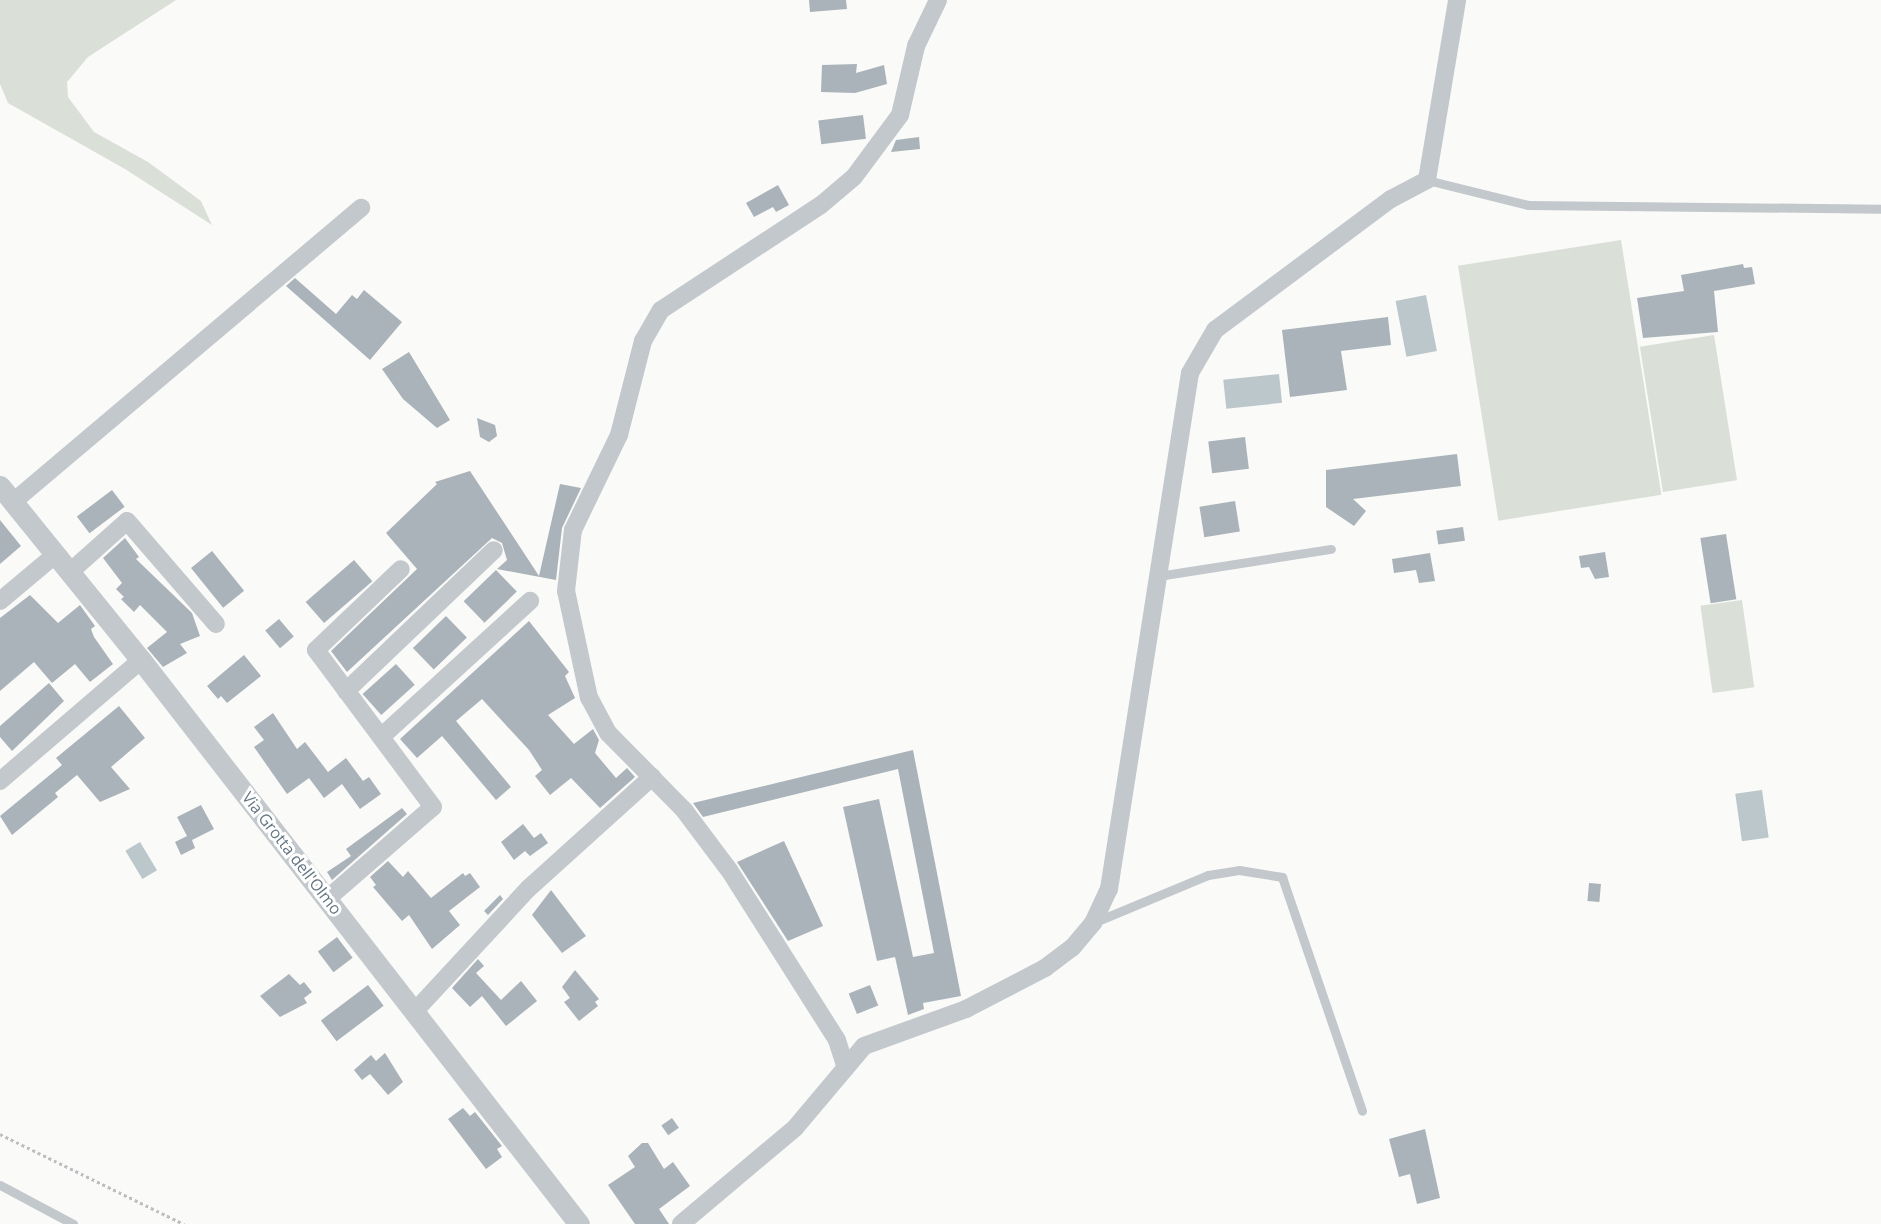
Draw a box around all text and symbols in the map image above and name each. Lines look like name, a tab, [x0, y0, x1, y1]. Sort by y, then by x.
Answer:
street label: Via Grotta dell'Olmo	[238, 788, 346, 918]

